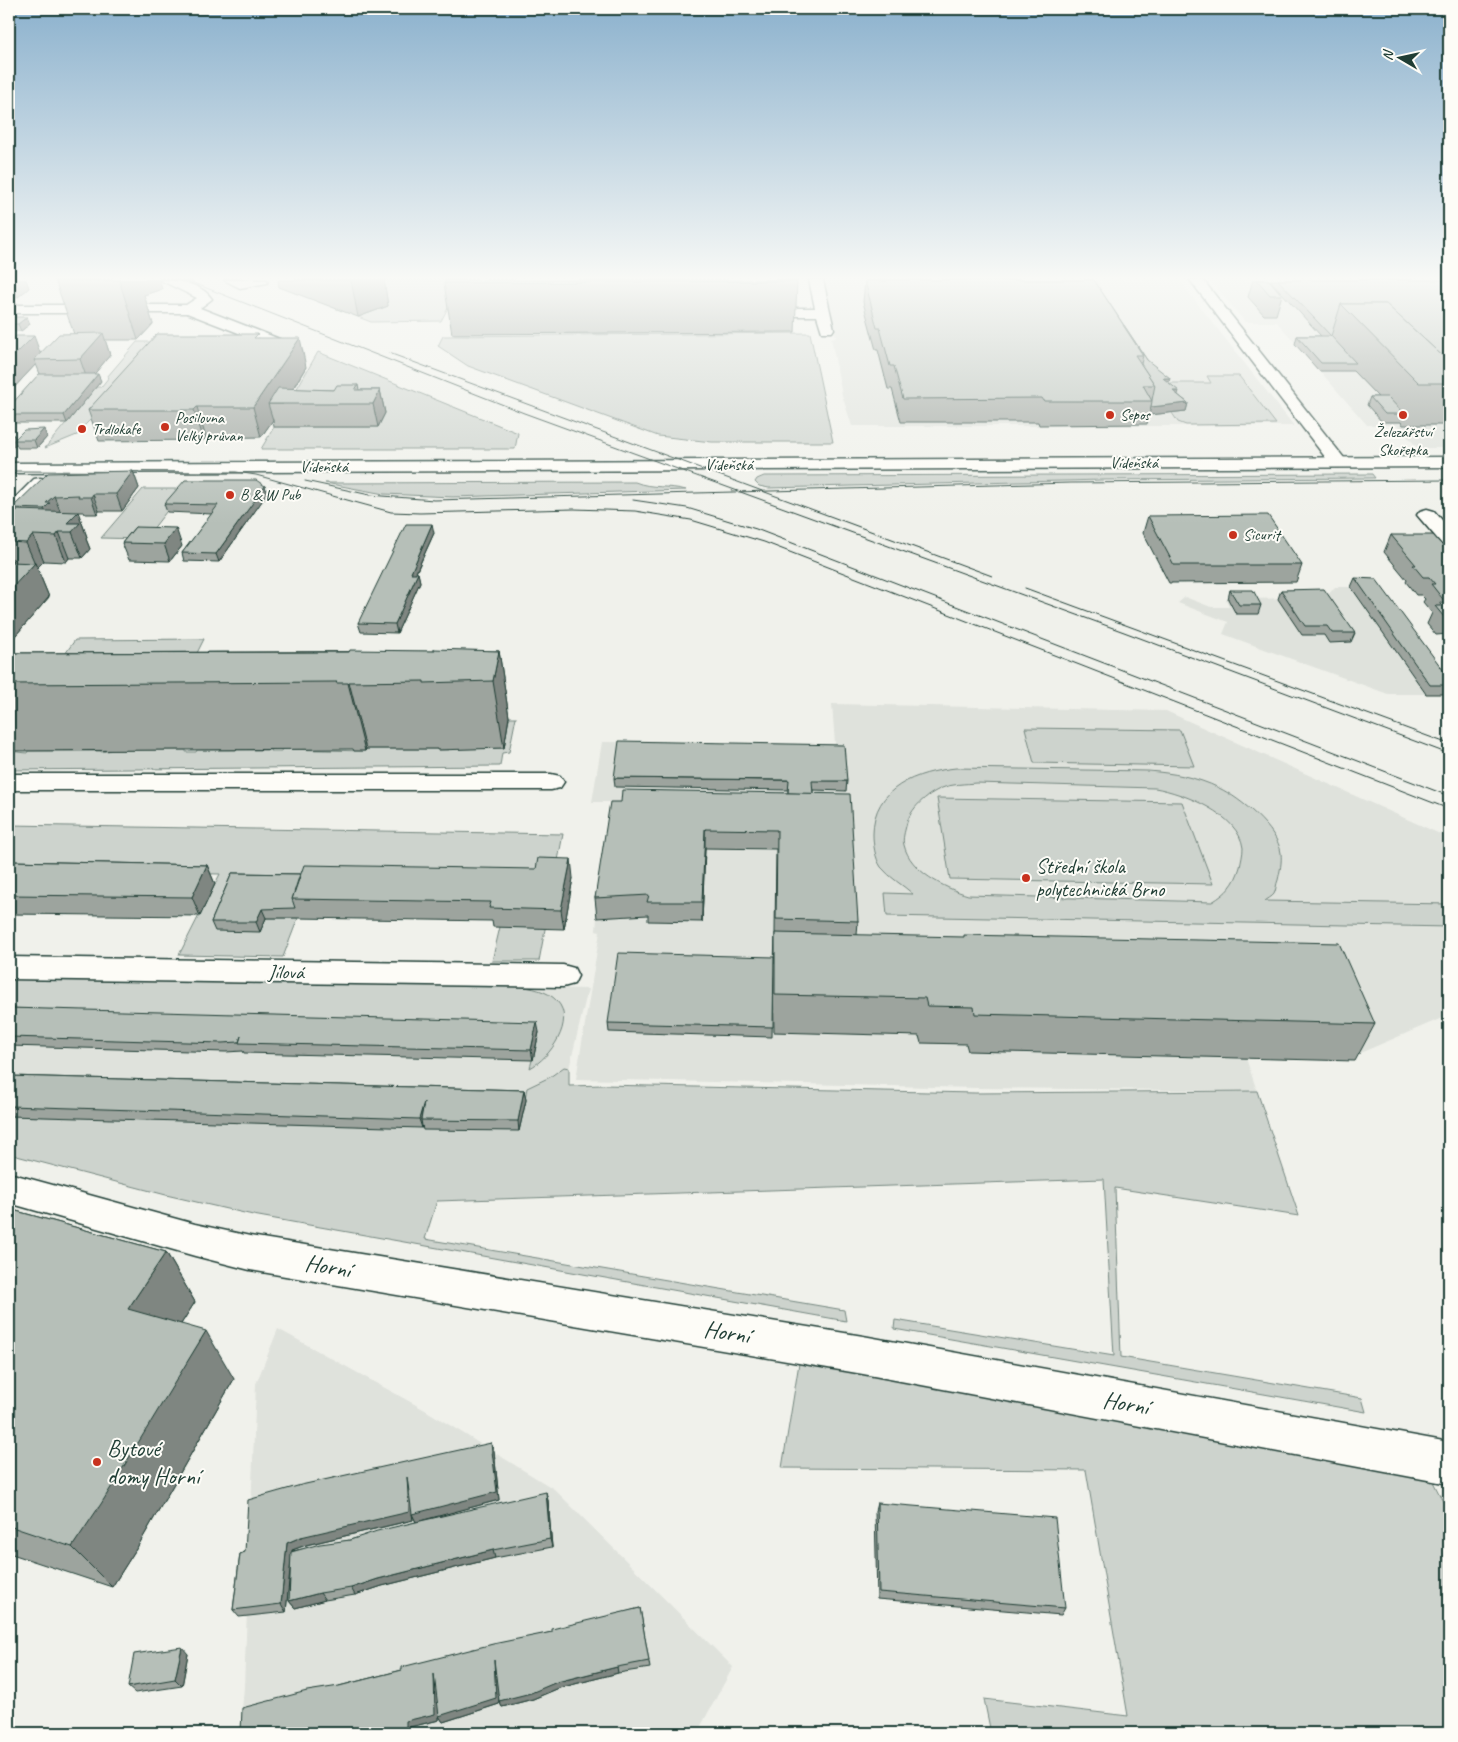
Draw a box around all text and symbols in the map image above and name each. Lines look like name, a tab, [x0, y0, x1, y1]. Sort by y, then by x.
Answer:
north arrow	[1376, 32, 1426, 82]
text: N	[1379, 48, 1397, 62]
place label: Sepos	[1120, 405, 1151, 425]
place label: Posilovna Velký průvan	[175, 408, 243, 446]
marker: Sepos	[1104, 409, 1116, 421]
marker: Železářství Skořepka	[1397, 409, 1409, 421]
place label: Trdlokafe	[92, 419, 142, 439]
marker: Posilovna Velký průvan	[159, 421, 171, 433]
place label: Železářství Skořepka	[1374, 422, 1435, 460]
marker: Trdlokafe	[76, 423, 88, 435]
street label: Vídeňská	[1110, 453, 1160, 473]
street label: Vídeňská	[705, 455, 755, 475]
street label: Vídeňská	[300, 457, 350, 477]
place label: B & W Pub	[240, 485, 301, 505]
marker: B & W Pub	[224, 489, 236, 501]
place label: Sicurit	[1243, 525, 1282, 545]
marker: Sicurit	[1227, 529, 1239, 541]
place label: Střední škola polytechnická Brno	[1036, 854, 1165, 902]
marker: Střední škola polytechnická Brno	[1020, 872, 1032, 884]
street label: Jílová	[267, 959, 306, 985]
street label: Horní	[303, 1247, 358, 1286]
street label: Horní	[702, 1314, 756, 1351]
street label: Horní	[1101, 1384, 1156, 1423]
place label: Bytové domy Horní	[107, 1433, 204, 1491]
marker: Bytové domy Horní	[91, 1456, 103, 1468]

